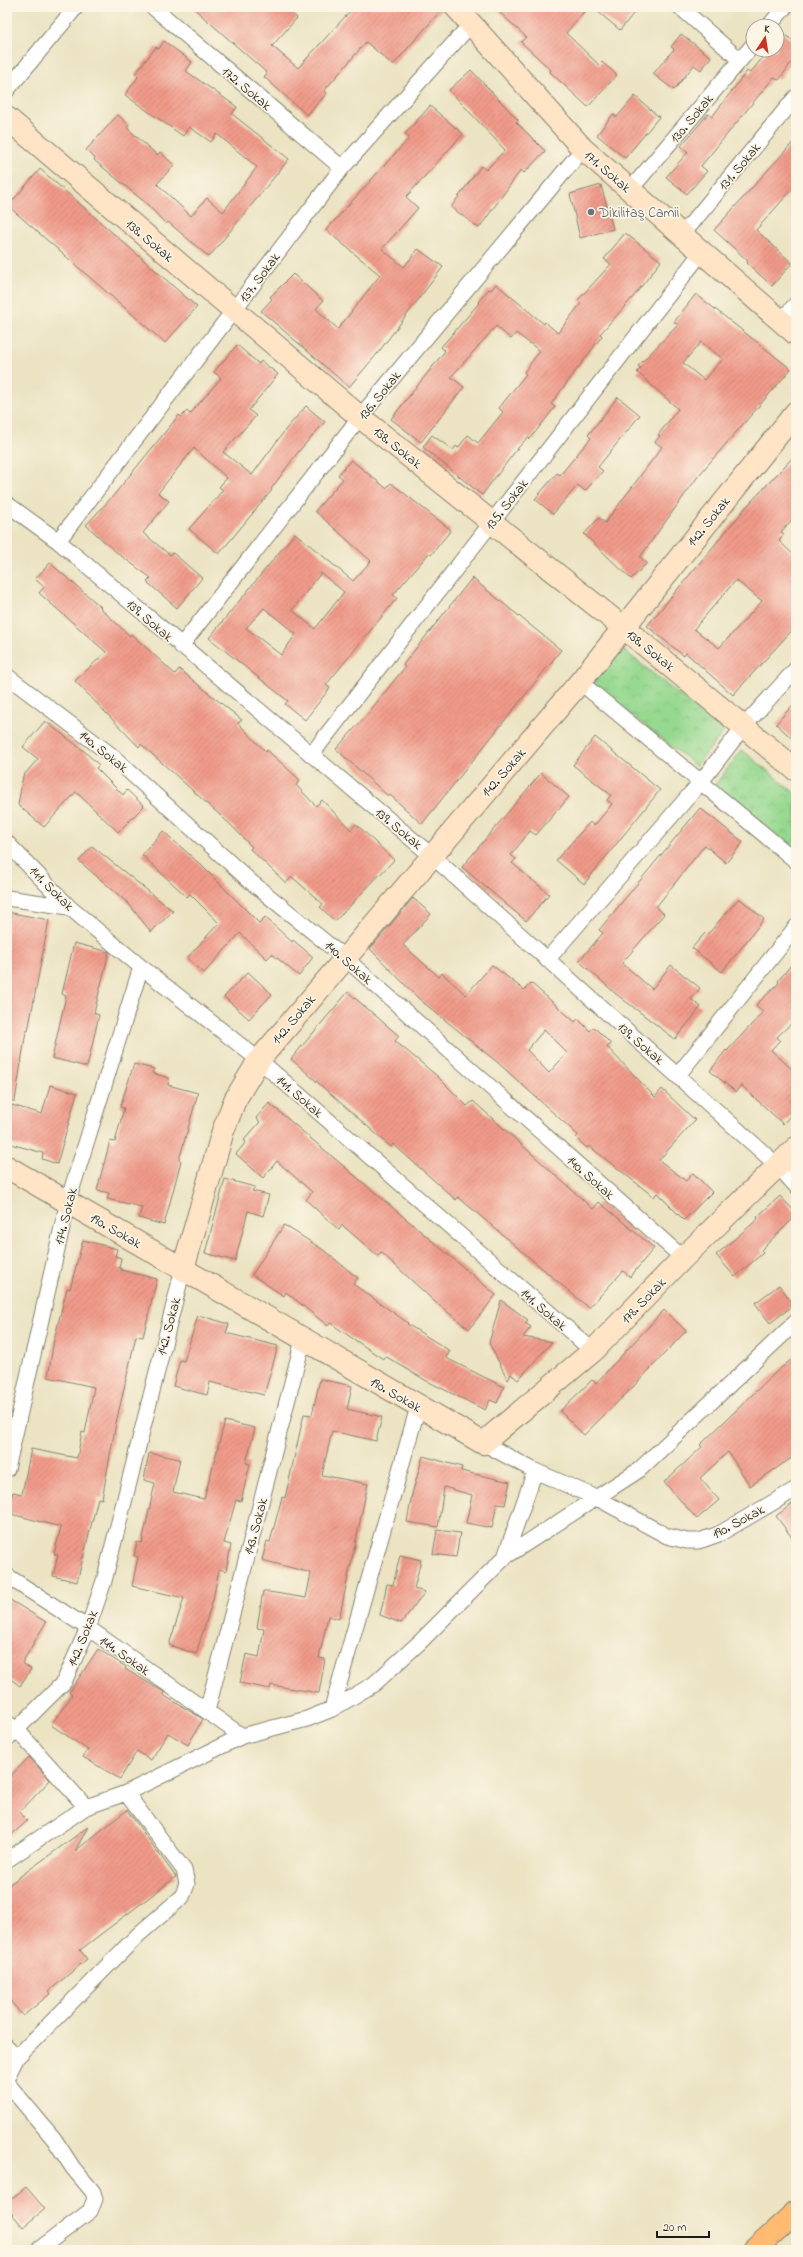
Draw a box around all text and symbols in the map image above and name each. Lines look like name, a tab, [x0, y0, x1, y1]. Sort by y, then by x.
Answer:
north arrow	[745, 18, 785, 58]
text: K	[763, 21, 772, 38]
street label: 172. Sokak	[217, 62, 276, 117]
street label: 130. Sokak	[665, 89, 719, 148]
street label: 131. Sokak	[714, 138, 767, 195]
street label: 171. Sokak	[579, 146, 636, 199]
place label: Dikilitaş Camii	[598, 203, 679, 224]
marker: Dikilitaş Camii	[586, 207, 596, 217]
street label: 138. Sokak	[120, 215, 178, 268]
street label: 137. Sokak	[234, 248, 287, 307]
street label: 136. Sokak	[354, 366, 407, 425]
street label: 138. Sokak	[368, 422, 427, 475]
street label: 135. Sokak	[480, 474, 535, 535]
street label: 142. Sokak	[682, 492, 736, 552]
street label: 139. Sokak	[121, 595, 178, 648]
street label: 138. Sokak	[621, 625, 680, 678]
street label: 140. Sokak	[74, 726, 133, 779]
street label: 142. Sokak	[477, 743, 532, 802]
street label: 139. Sokak	[370, 803, 427, 856]
street label: 141. Sokak	[23, 862, 79, 917]
street label: 140. Sokak	[319, 936, 378, 991]
street label: 142. Sokak	[267, 990, 322, 1049]
street label: 139. Sokak	[612, 1018, 669, 1071]
street label: 141. Sokak	[271, 1071, 328, 1124]
street label: 140. Sokak	[561, 1151, 619, 1206]
street label: 174. Sokak	[49, 1185, 84, 1247]
street label: 190. Sokak	[85, 1208, 146, 1255]
street label: 178. Sokak	[617, 1272, 672, 1329]
street label: 141. Sokak	[515, 1284, 572, 1337]
street label: 142. Sokak	[152, 1294, 187, 1358]
street label: 190. Sokak	[365, 1372, 426, 1419]
street label: 143. Sokak	[239, 1495, 274, 1557]
street label: 190. Sokak	[709, 1499, 769, 1545]
street label: 142. Sokak	[63, 1606, 105, 1670]
street label: 144. Sokak	[94, 1631, 155, 1682]
scale bar	[657, 2213, 709, 2239]
text: 20 m	[663, 2219, 686, 2237]

